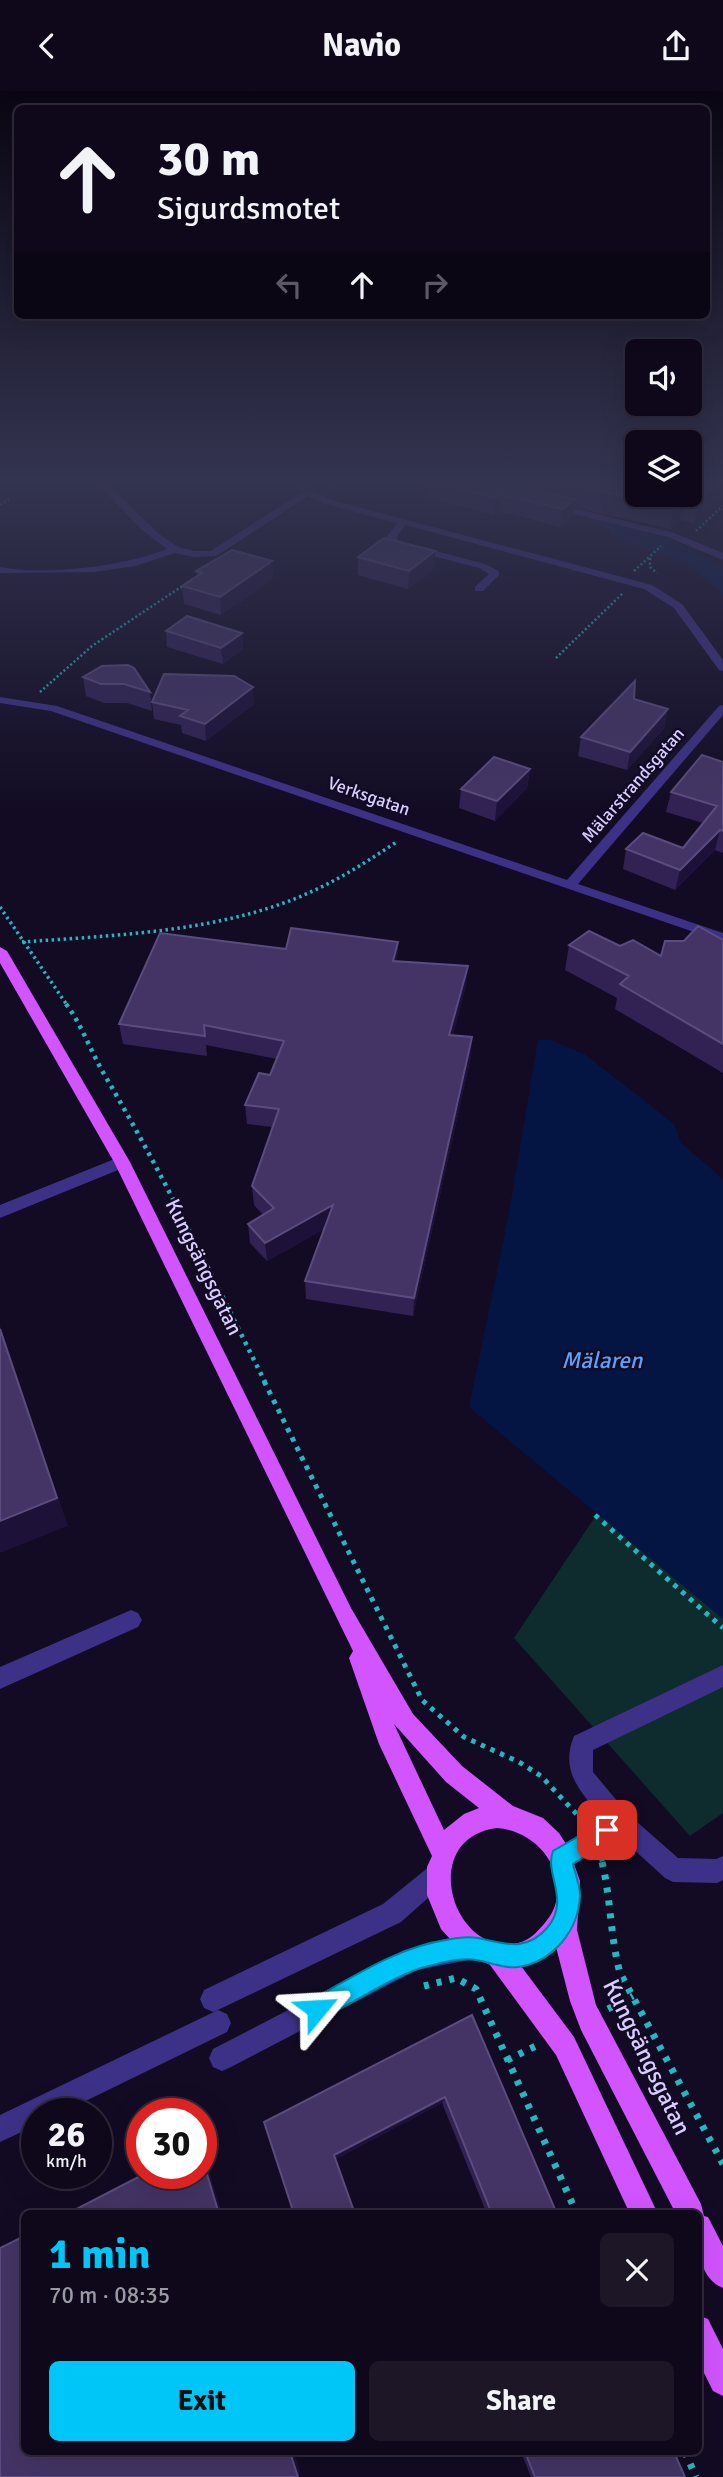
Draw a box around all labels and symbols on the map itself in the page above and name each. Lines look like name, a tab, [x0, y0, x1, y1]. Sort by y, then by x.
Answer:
street label: Mälarstrandsgatan	[577, 723, 689, 847]
street label: Verksgatan	[325, 772, 413, 820]
street label: Kungsängsgatan	[160, 1194, 248, 1340]
water label: Mälaren	[562, 1346, 644, 1375]
pin	[577, 1800, 637, 1860]
position arrow	[280, 1972, 354, 2046]
street label: Kungsängsgatan	[596, 1974, 698, 2140]
speed limit sign: 30	[126, 2098, 217, 2189]

